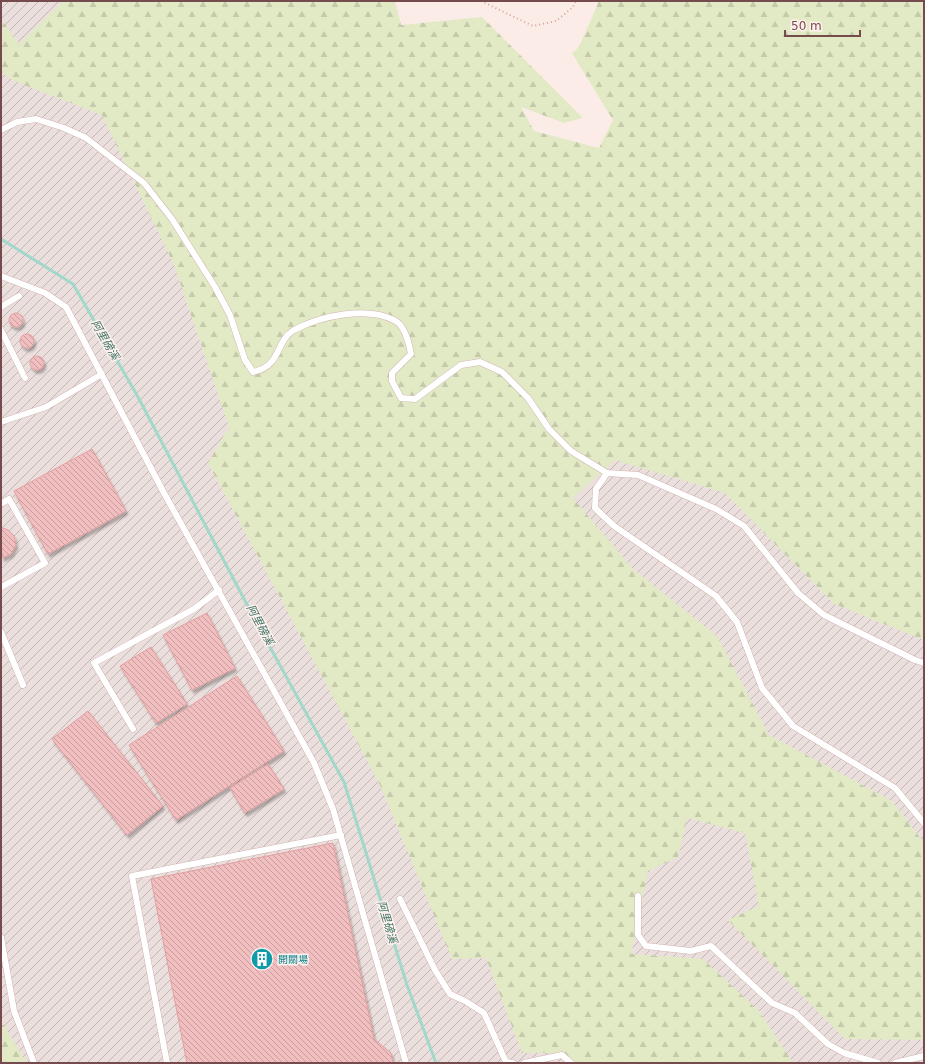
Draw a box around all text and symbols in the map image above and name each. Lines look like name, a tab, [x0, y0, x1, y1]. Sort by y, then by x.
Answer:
scale bar	[785, 12, 860, 38]
text: 50 m	[791, 19, 822, 33]
water label: 阿里磅溪	[88, 318, 123, 364]
water label: 阿里磅溪	[244, 603, 277, 649]
water label: 阿里磅溪	[374, 899, 400, 947]
building icon: 開關場	[249, 946, 275, 972]
place label: 開關場	[278, 954, 308, 965]

